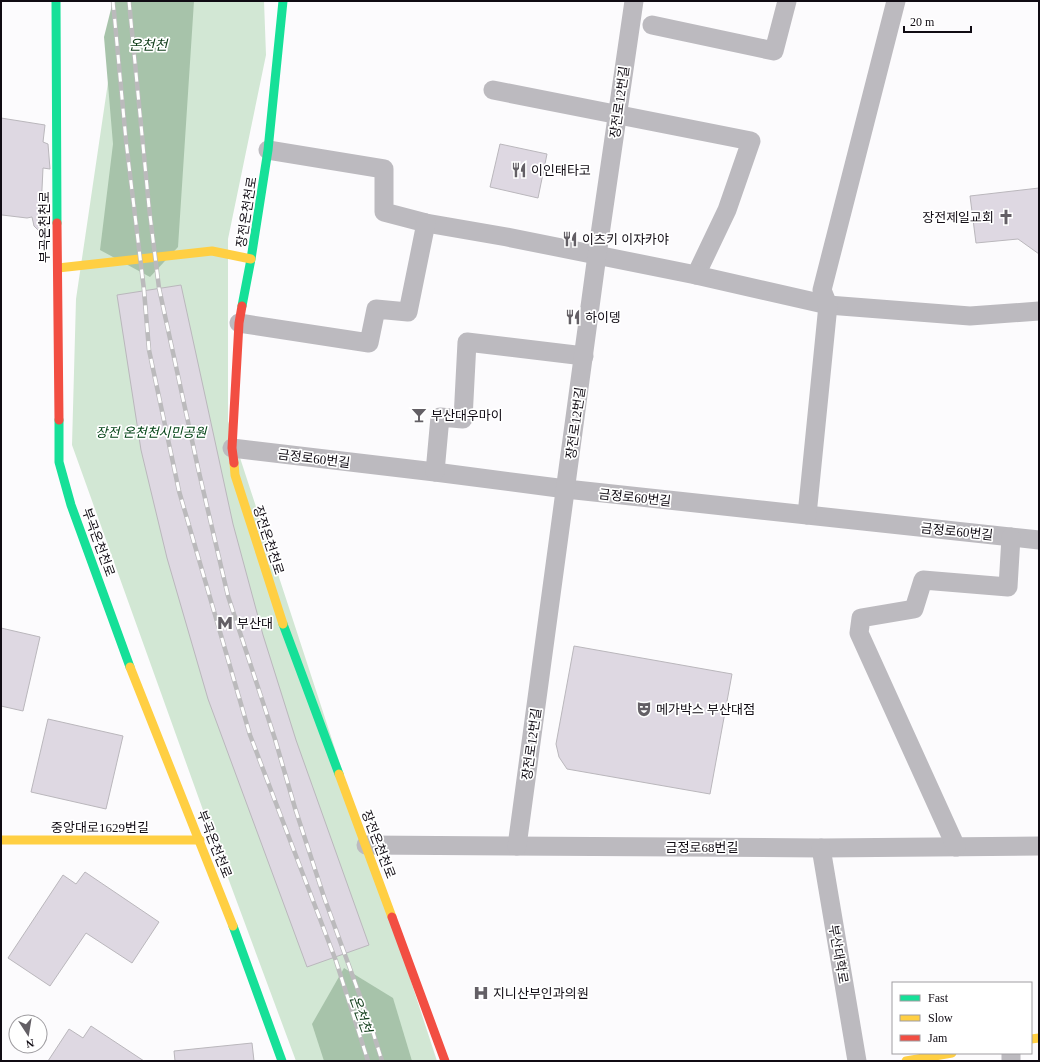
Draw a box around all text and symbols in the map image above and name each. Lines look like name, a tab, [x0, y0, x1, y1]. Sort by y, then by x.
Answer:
scale bar	[904, 8, 971, 34]
text: 20 m	[910, 15, 935, 29]
water label: 온천천	[129, 38, 168, 53]
street label: 장전로12번길	[607, 65, 632, 139]
restaurant icon: 이인태타코	[510, 161, 528, 179]
place label: 이인태타코	[531, 163, 591, 178]
street label: 장전온천천로	[233, 175, 260, 249]
street label: 부곡온천천로	[37, 191, 52, 263]
church icon: 장전제일교회	[997, 208, 1015, 226]
place label: 장전제일교회	[922, 210, 994, 225]
restaurant icon: 이츠키 이자카야	[561, 230, 579, 248]
place label: 이츠키 이자카야	[582, 232, 669, 247]
restaurant icon: 하이뎅	[564, 308, 582, 326]
place label: 하이뎅	[585, 310, 621, 325]
street label: 장전로12번길	[563, 386, 588, 460]
bar icon: 부산대우마이	[410, 406, 428, 424]
place label: 부산대우마이	[431, 408, 503, 423]
park label: 장전 온천천시민공원	[96, 425, 207, 440]
street label: 금정로60번길	[277, 447, 351, 470]
street label: 금정로60번길	[598, 486, 672, 509]
street label: 장전온천천로	[250, 504, 287, 577]
street label: 부곡온천천로	[79, 506, 118, 578]
street label: 금정로60번길	[920, 520, 994, 543]
metro station icon: 부산대	[216, 614, 234, 632]
place label: 부산대	[237, 616, 273, 631]
theatre icon: 메가박스 부산대점	[635, 700, 653, 718]
place label: 메가박스 부산대점	[656, 702, 755, 717]
street label: 장전로12번길	[519, 707, 544, 781]
street label: 부곡온천천로	[194, 808, 235, 880]
street label: 장전온천천로	[359, 808, 398, 880]
street label: 중앙대로1629번길	[51, 820, 149, 835]
street label: 금정로68번길	[666, 840, 738, 855]
street label: 부산대학로	[826, 923, 851, 985]
legend	[892, 982, 1032, 1054]
hospital icon: 지니산부인과의원	[472, 984, 490, 1002]
place label: 지니산부인과의원	[493, 986, 589, 1001]
text: Fast	[928, 991, 949, 1005]
water label: 온천천	[347, 993, 375, 1036]
text: Slow	[928, 1011, 953, 1025]
north arrow	[8, 1014, 48, 1054]
text: Jam	[928, 1031, 948, 1045]
text: N	[25, 1037, 35, 1050]

